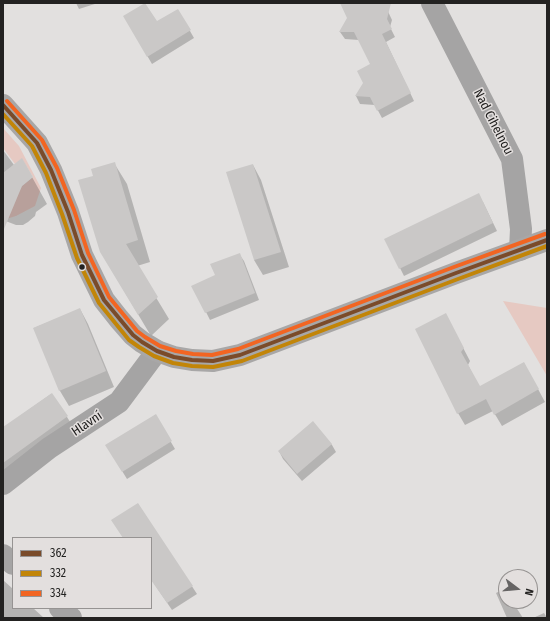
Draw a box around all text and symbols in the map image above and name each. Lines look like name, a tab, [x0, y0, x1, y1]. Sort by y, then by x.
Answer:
street label: Nad Cihelnou	[470, 87, 516, 157]
unlabelled marker	[77, 262, 87, 272]
street label: Hlavní	[69, 408, 105, 440]
legend	[12, 537, 152, 609]
text: 362	[50, 546, 67, 560]
text: 332	[50, 566, 66, 580]
north arrow	[498, 569, 538, 609]
text: 334	[50, 586, 67, 600]
text: N	[522, 587, 536, 597]

